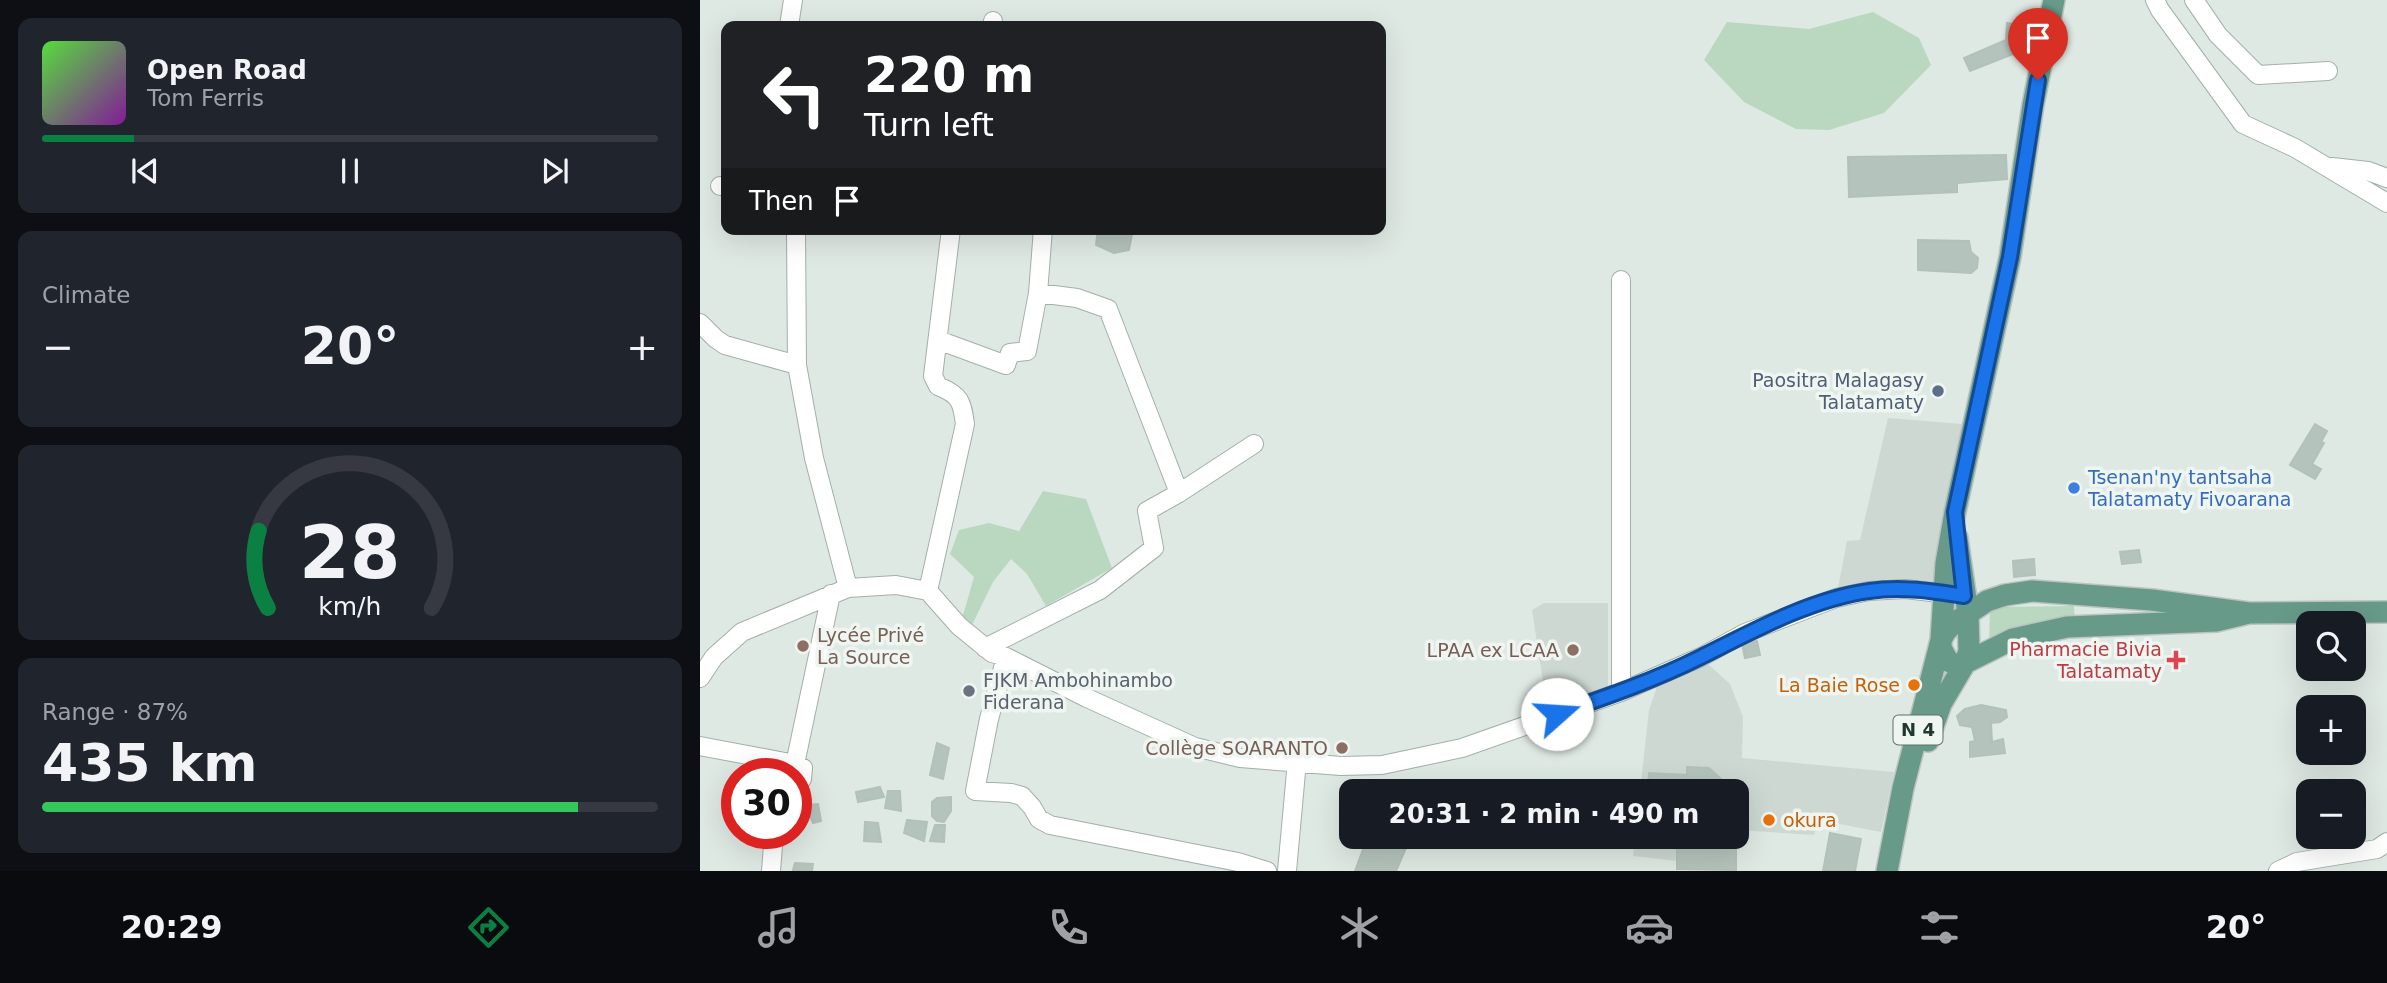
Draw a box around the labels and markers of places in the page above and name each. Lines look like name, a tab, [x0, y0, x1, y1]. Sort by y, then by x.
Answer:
pin	[2008, 8, 2068, 80]
place label: Paositra Malagasy Talatamaty	[1752, 369, 1924, 413]
marker: Paositra Malagasy Talatamaty	[1930, 383, 1946, 399]
place label: Tsenan'ny tantsaha Talatamaty Fivoarana	[2087, 466, 2291, 510]
marker: Tsenan'ny tantsaha Talatamaty Fivoarana	[2066, 480, 2082, 496]
place label: Lycée Privé La Source	[817, 624, 924, 668]
marker: Lycée Privé La Source	[795, 638, 811, 654]
place label: Pharmacie Bivia Talatamaty	[2009, 638, 2162, 682]
place label: LPAA ex LCAA	[1427, 639, 1559, 661]
marker: LPAA ex LCAA	[1565, 642, 1581, 658]
marker: Pharmacie Bivia Talatamaty	[2168, 652, 2184, 668]
place label: FJKM Ambohinambo Fiderana	[983, 669, 1173, 713]
place label: La Baie Rose	[1778, 674, 1900, 696]
marker: La Baie Rose	[1906, 677, 1922, 693]
marker: FJKM Ambohinambo Fiderana	[961, 683, 977, 699]
place label: Collège SOARANTO	[1145, 737, 1328, 759]
marker: Collège SOARANTO	[1334, 740, 1350, 756]
place label: okura	[1783, 809, 1837, 831]
marker: okura	[1761, 812, 1777, 828]

